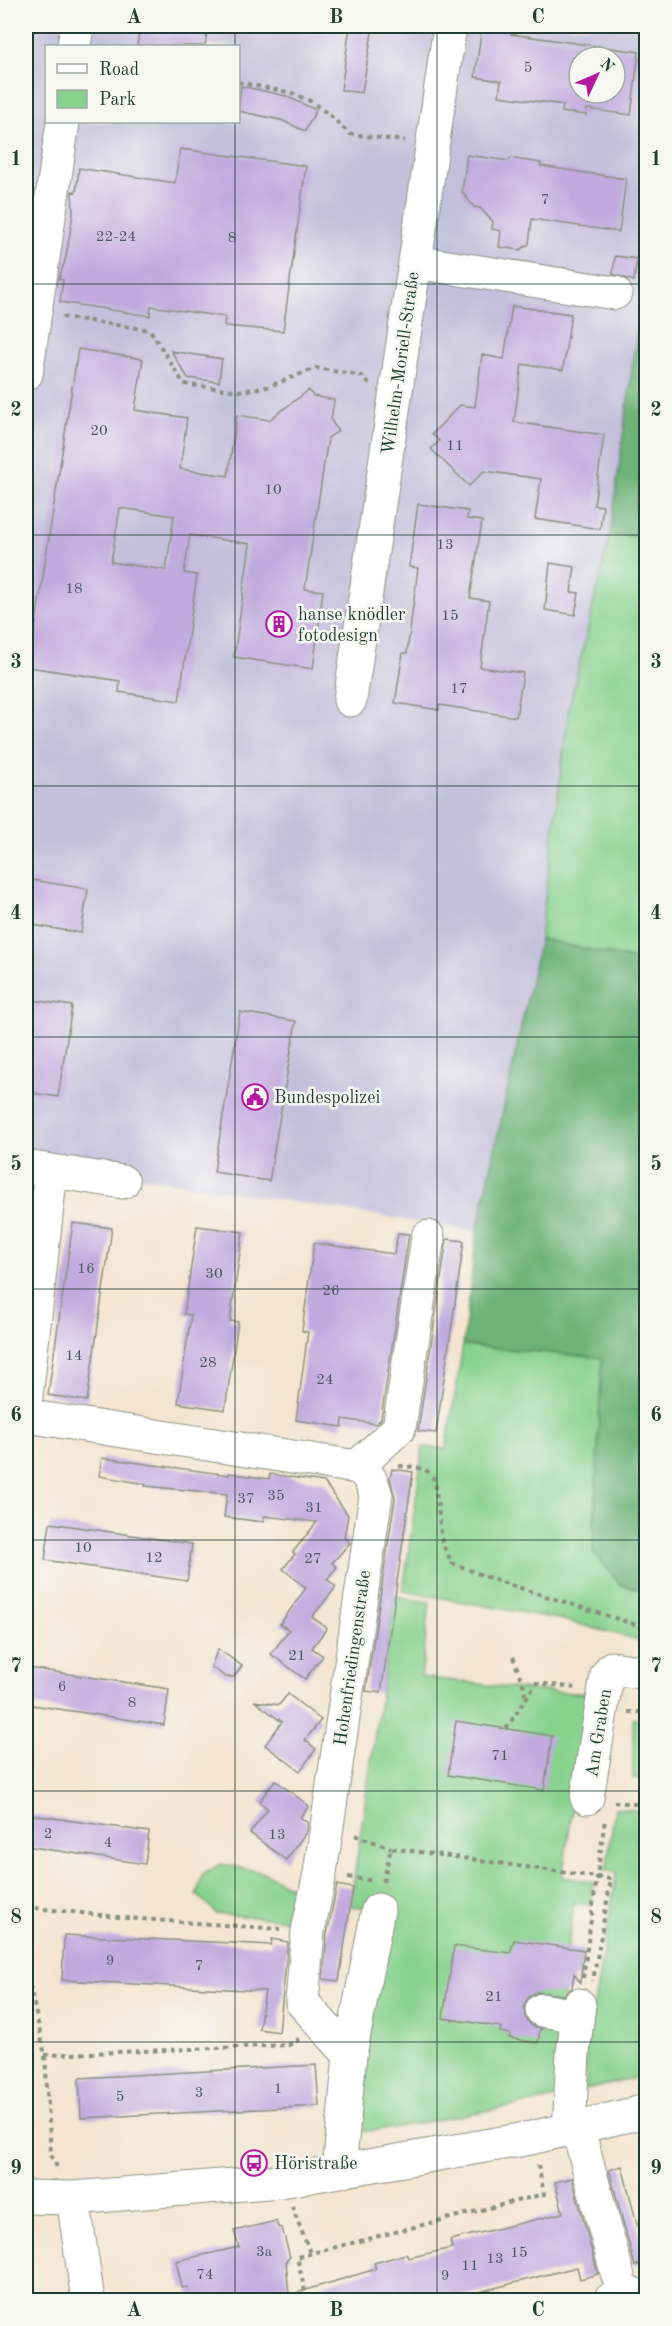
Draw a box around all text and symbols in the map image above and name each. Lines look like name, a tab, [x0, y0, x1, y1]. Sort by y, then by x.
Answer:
text: A	[126, 8, 142, 28]
text: B	[329, 8, 343, 28]
text: C	[531, 8, 545, 28]
legend	[45, 45, 240, 123]
north arrow	[567, 45, 627, 105]
text: N	[596, 56, 617, 76]
text: Road	[99, 61, 139, 79]
house number: 5	[524, 61, 532, 76]
text: Park	[99, 91, 136, 109]
text: 1	[10, 150, 22, 170]
text: 1	[650, 150, 662, 170]
house number: 7	[541, 193, 549, 208]
house number: 22-24	[96, 230, 136, 245]
house number: 8	[228, 231, 236, 246]
street label: Wilhelm-Moriell-Straße	[379, 271, 423, 456]
text: 2	[10, 401, 22, 421]
text: 2	[650, 401, 662, 421]
house number: 20	[90, 424, 108, 439]
house number: 11	[446, 439, 464, 454]
house number: 10	[264, 483, 282, 498]
house number: 13	[436, 538, 454, 553]
house number: 18	[65, 582, 83, 597]
place label: hanse knödler fotodesign	[298, 606, 406, 645]
building icon: hanse knödler fotodesign	[264, 609, 294, 639]
house number: 15	[441, 609, 459, 624]
text: 3	[10, 653, 22, 673]
text: 3	[650, 653, 662, 673]
house number: 17	[450, 682, 468, 697]
text: 4	[10, 904, 22, 924]
text: 4	[650, 904, 662, 924]
public building icon: Bundespolizei	[240, 1082, 270, 1112]
place label: Bundespolizei	[274, 1089, 380, 1107]
text: 5	[10, 1154, 22, 1175]
text: 5	[650, 1154, 662, 1175]
house number: 16	[77, 1262, 95, 1277]
house number: 30	[205, 1267, 223, 1282]
house number: 26	[322, 1284, 340, 1299]
house number: 14	[65, 1349, 83, 1364]
house number: 28	[199, 1356, 217, 1371]
house number: 24	[316, 1373, 334, 1388]
text: 6	[10, 1406, 22, 1426]
text: 6	[650, 1406, 662, 1426]
house number: 35	[267, 1489, 285, 1504]
house number: 37	[237, 1492, 255, 1507]
house number: 31	[305, 1501, 323, 1516]
house number: 10	[74, 1541, 92, 1556]
house number: 12	[145, 1551, 163, 1566]
house number: 27	[304, 1552, 322, 1567]
street label: Hohenfriedingenstraße	[332, 1569, 374, 1747]
house number: 21	[288, 1649, 306, 1664]
text: 7	[10, 1657, 22, 1677]
text: 7	[650, 1657, 662, 1677]
house number: 6	[58, 1680, 66, 1695]
street label: Am Graben	[583, 1687, 615, 1779]
house number: 8	[128, 1696, 136, 1711]
house number: 71	[491, 1749, 509, 1764]
house number: 2	[44, 1827, 52, 1842]
house number: 13	[268, 1828, 286, 1843]
house number: 4	[104, 1836, 112, 1851]
text: 8	[10, 1908, 22, 1928]
text: 8	[650, 1908, 662, 1928]
house number: 9	[106, 1954, 114, 1969]
house number: 7	[195, 1959, 203, 1974]
house number: 21	[485, 1990, 503, 2005]
house number: 1	[274, 2082, 282, 2097]
house number: 3	[195, 2086, 203, 2101]
house number: 5	[116, 2090, 124, 2105]
bus stop icon: Höristraße	[239, 2148, 269, 2178]
place label: Höristraße	[274, 2155, 357, 2173]
text: 9	[10, 2159, 22, 2179]
text: 9	[650, 2159, 662, 2179]
house number: 3a	[256, 2245, 273, 2260]
house number: 15	[510, 2246, 528, 2261]
house number: 13	[486, 2252, 504, 2267]
house number: 11	[461, 2259, 479, 2274]
house number: 74	[196, 2268, 214, 2283]
house number: 9	[441, 2269, 449, 2284]
text: A	[126, 2301, 142, 2321]
text: B	[329, 2301, 343, 2321]
text: C	[531, 2301, 545, 2321]

